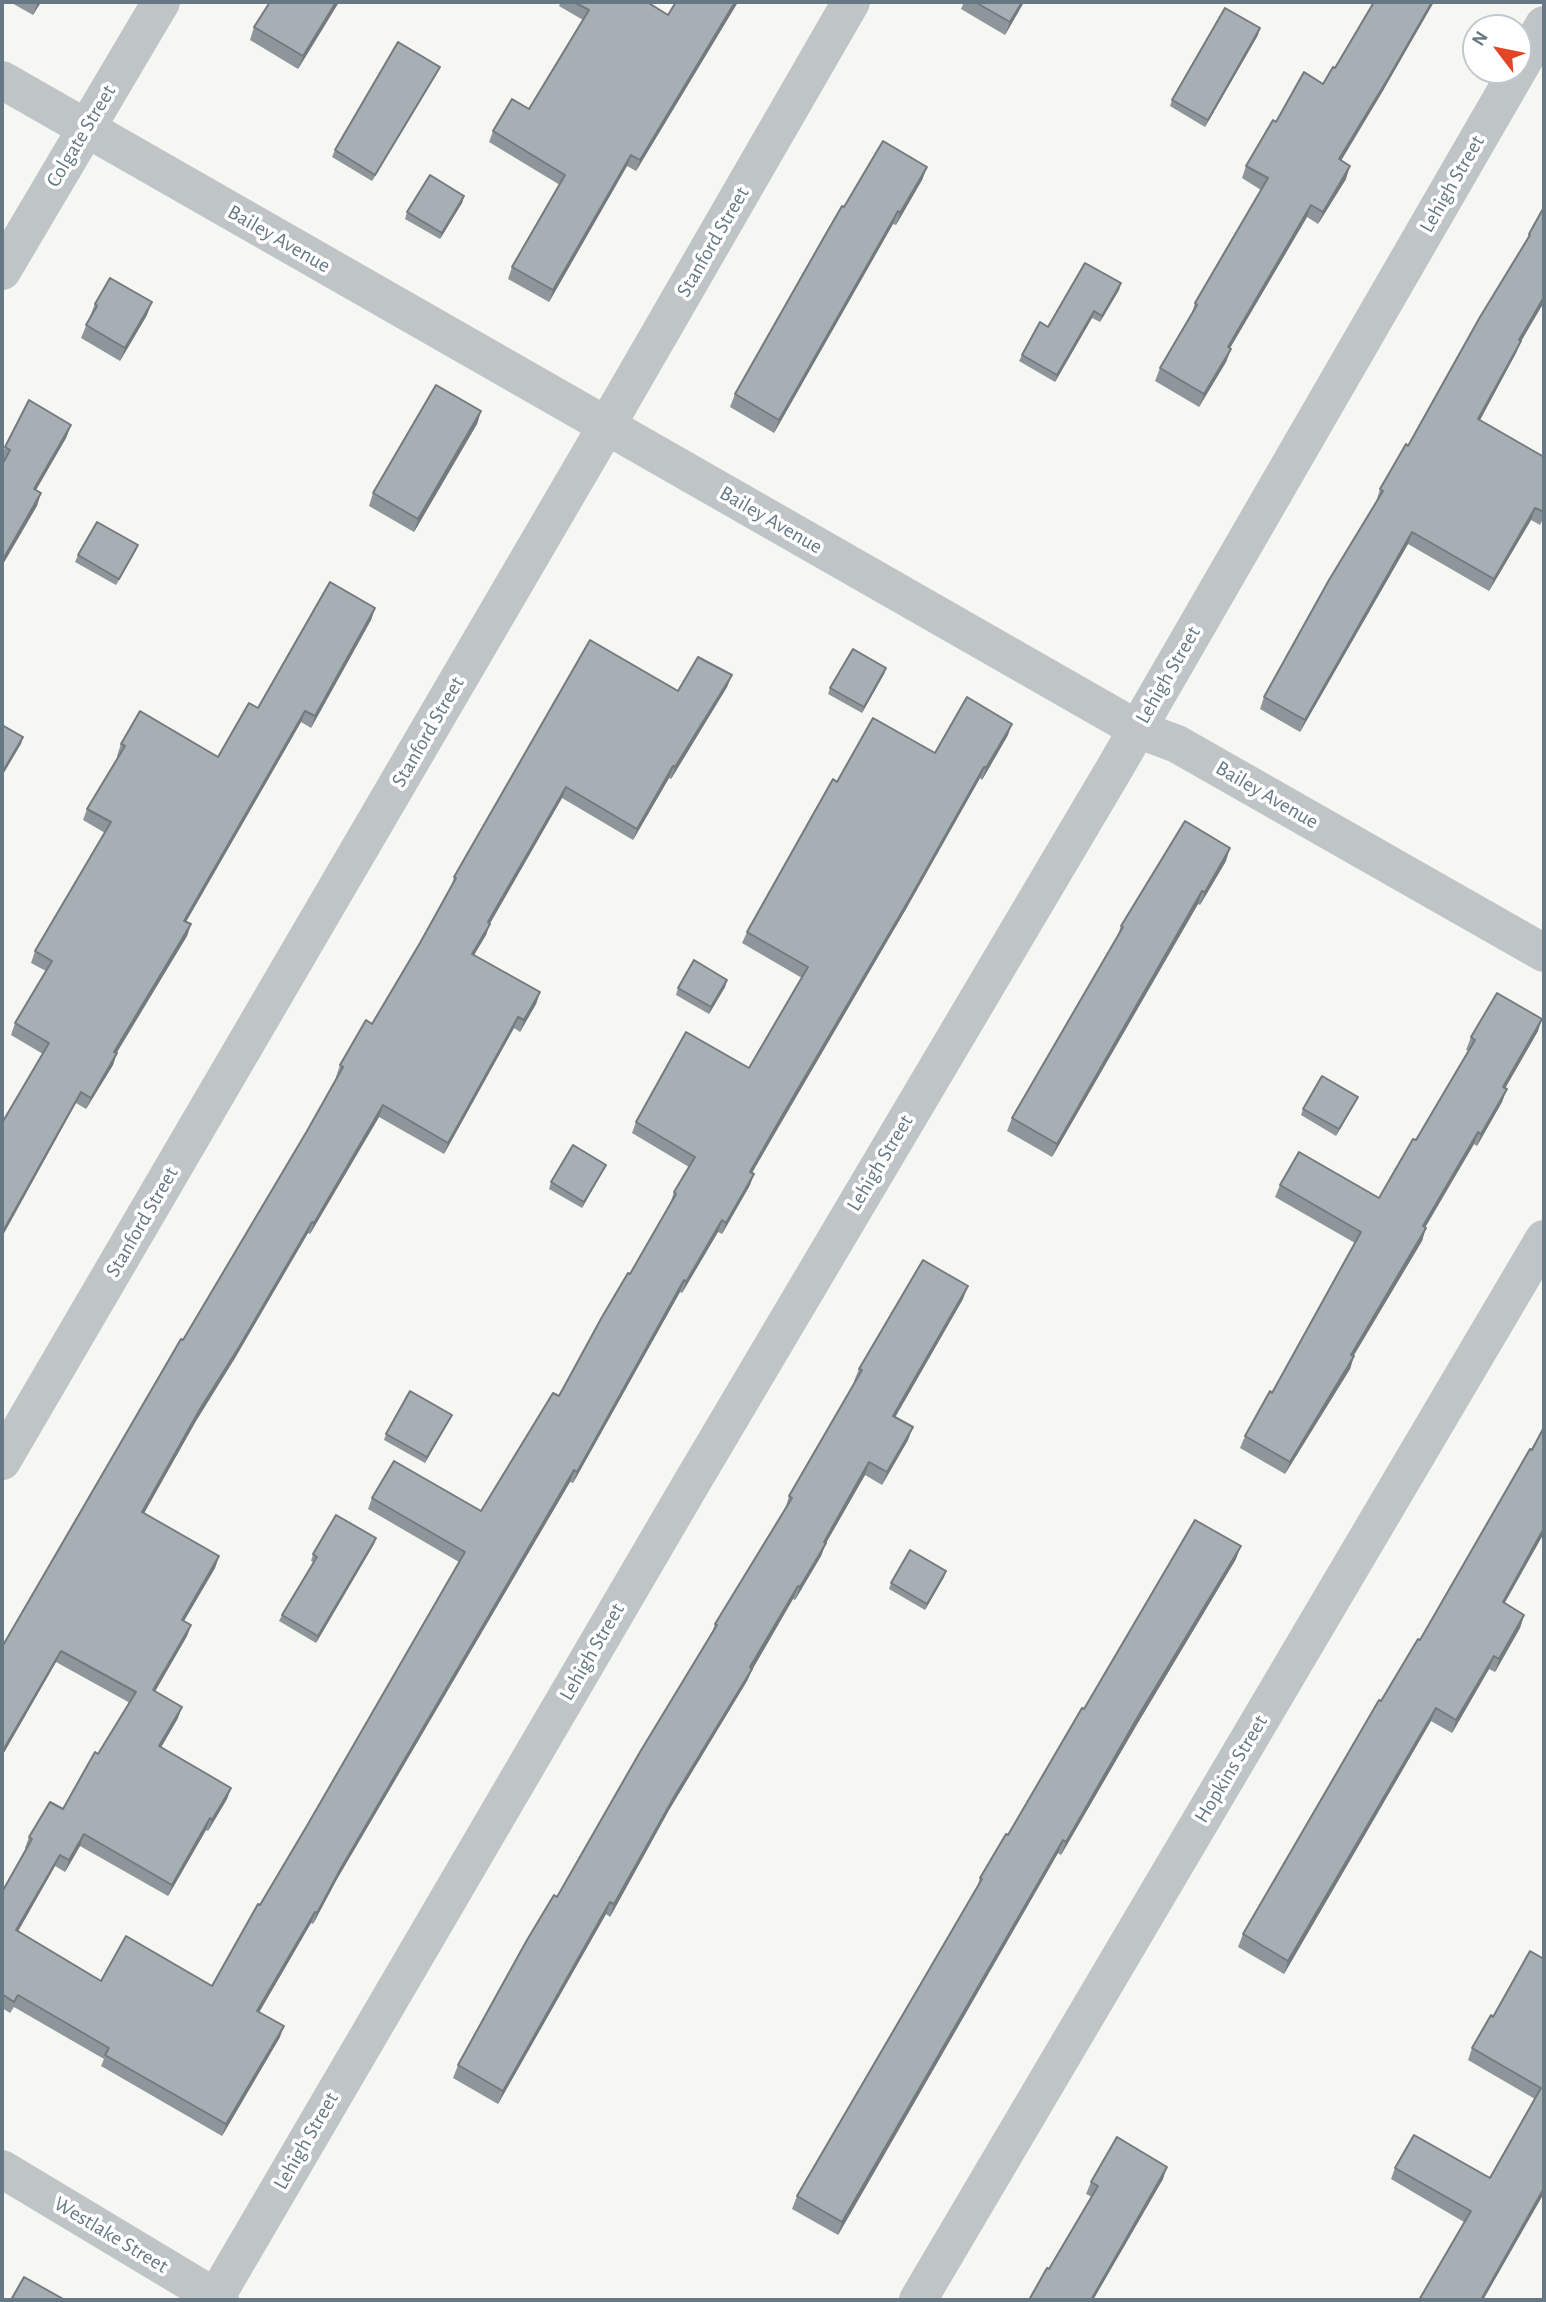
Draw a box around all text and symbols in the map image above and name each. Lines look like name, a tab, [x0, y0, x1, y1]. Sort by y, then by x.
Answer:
north arrow	[1462, 14, 1532, 84]
text: N	[1469, 28, 1492, 49]
street label: Colgate Street	[41, 80, 121, 192]
street label: Lehigh Street	[1414, 131, 1490, 237]
street label: Stanford Street	[671, 182, 755, 302]
street label: Bailey Avenue	[223, 199, 335, 279]
street label: Bailey Avenue	[715, 480, 827, 560]
street label: Lehigh Street	[1130, 622, 1206, 728]
street label: Stanford Street	[386, 672, 470, 792]
street label: Bailey Avenue	[1211, 755, 1323, 835]
street label: Lehigh Street	[841, 1110, 919, 1216]
street label: Stanford Street	[100, 1162, 184, 1282]
street label: Lehigh Street	[554, 1599, 630, 1705]
street label: Hopkins Street	[1189, 1711, 1273, 1827]
street label: Lehigh Street	[268, 2088, 344, 2194]
street label: Westlake Street	[49, 2191, 173, 2279]

